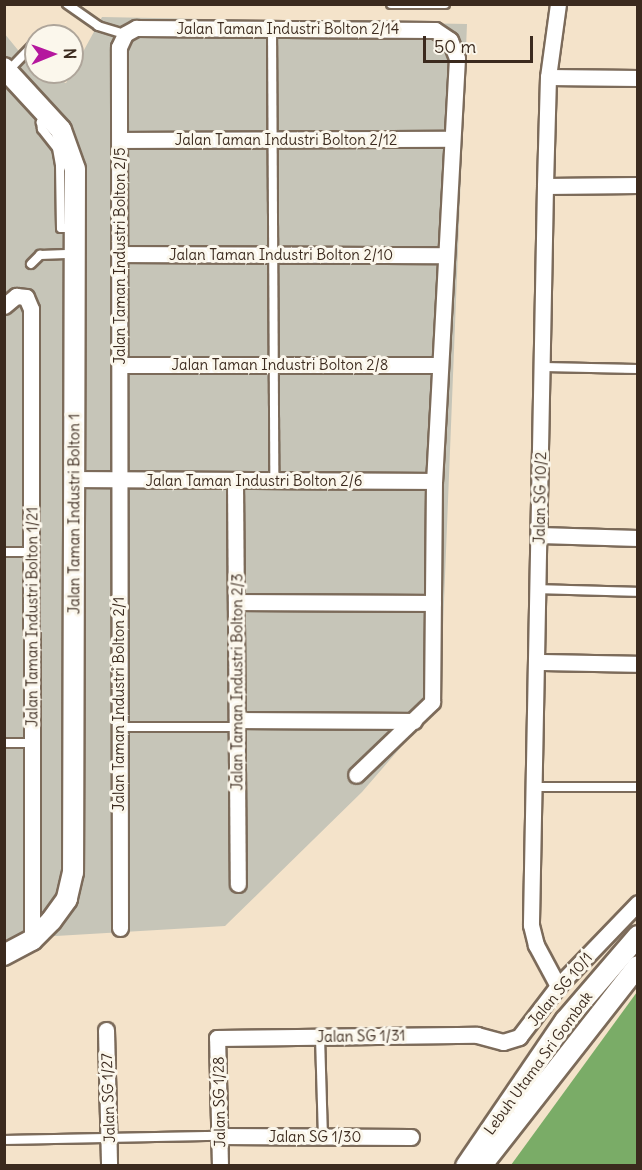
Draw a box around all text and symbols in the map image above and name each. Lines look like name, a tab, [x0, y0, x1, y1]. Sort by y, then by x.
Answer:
street label: Jalan Taman Industri Bolton 2/14	[176, 20, 400, 38]
north arrow	[24, 24, 84, 84]
scale bar	[426, 24, 536, 62]
text: 50 m	[434, 35, 476, 58]
text: N	[60, 48, 80, 59]
street label: Jalan Taman Industri Bolton 2/12	[175, 131, 397, 149]
street label: Jalan Taman Industri Bolton 2/5	[111, 147, 129, 365]
street label: Jalan Taman Industri Bolton 2/10	[169, 246, 393, 264]
street label: Jalan Taman Industri Bolton 2/8	[171, 356, 389, 374]
street label: Jalan Taman Industri Bolton 1	[65, 414, 83, 614]
street label: Jalan SG 10/2	[530, 452, 550, 544]
street label: Jalan Taman Industri Bolton 2/6	[145, 472, 363, 490]
street label: Jalan Taman Industri Bolton 1/21	[23, 507, 41, 727]
street label: Jalan Taman Industri Bolton 2/3	[228, 574, 246, 790]
street label: Jalan Taman Industri Bolton 2/1	[110, 597, 128, 811]
street label: Jalan SG 10/1	[524, 949, 596, 1029]
street label: Lebuh Utama Sri Gombak	[480, 988, 596, 1138]
street label: Jalan SG 1/31	[316, 1026, 406, 1046]
street label: Jalan SG 1/27	[97, 1053, 119, 1143]
street label: Jalan SG 1/28	[209, 1056, 229, 1148]
street label: Jalan SG 1/30	[269, 1128, 361, 1146]

